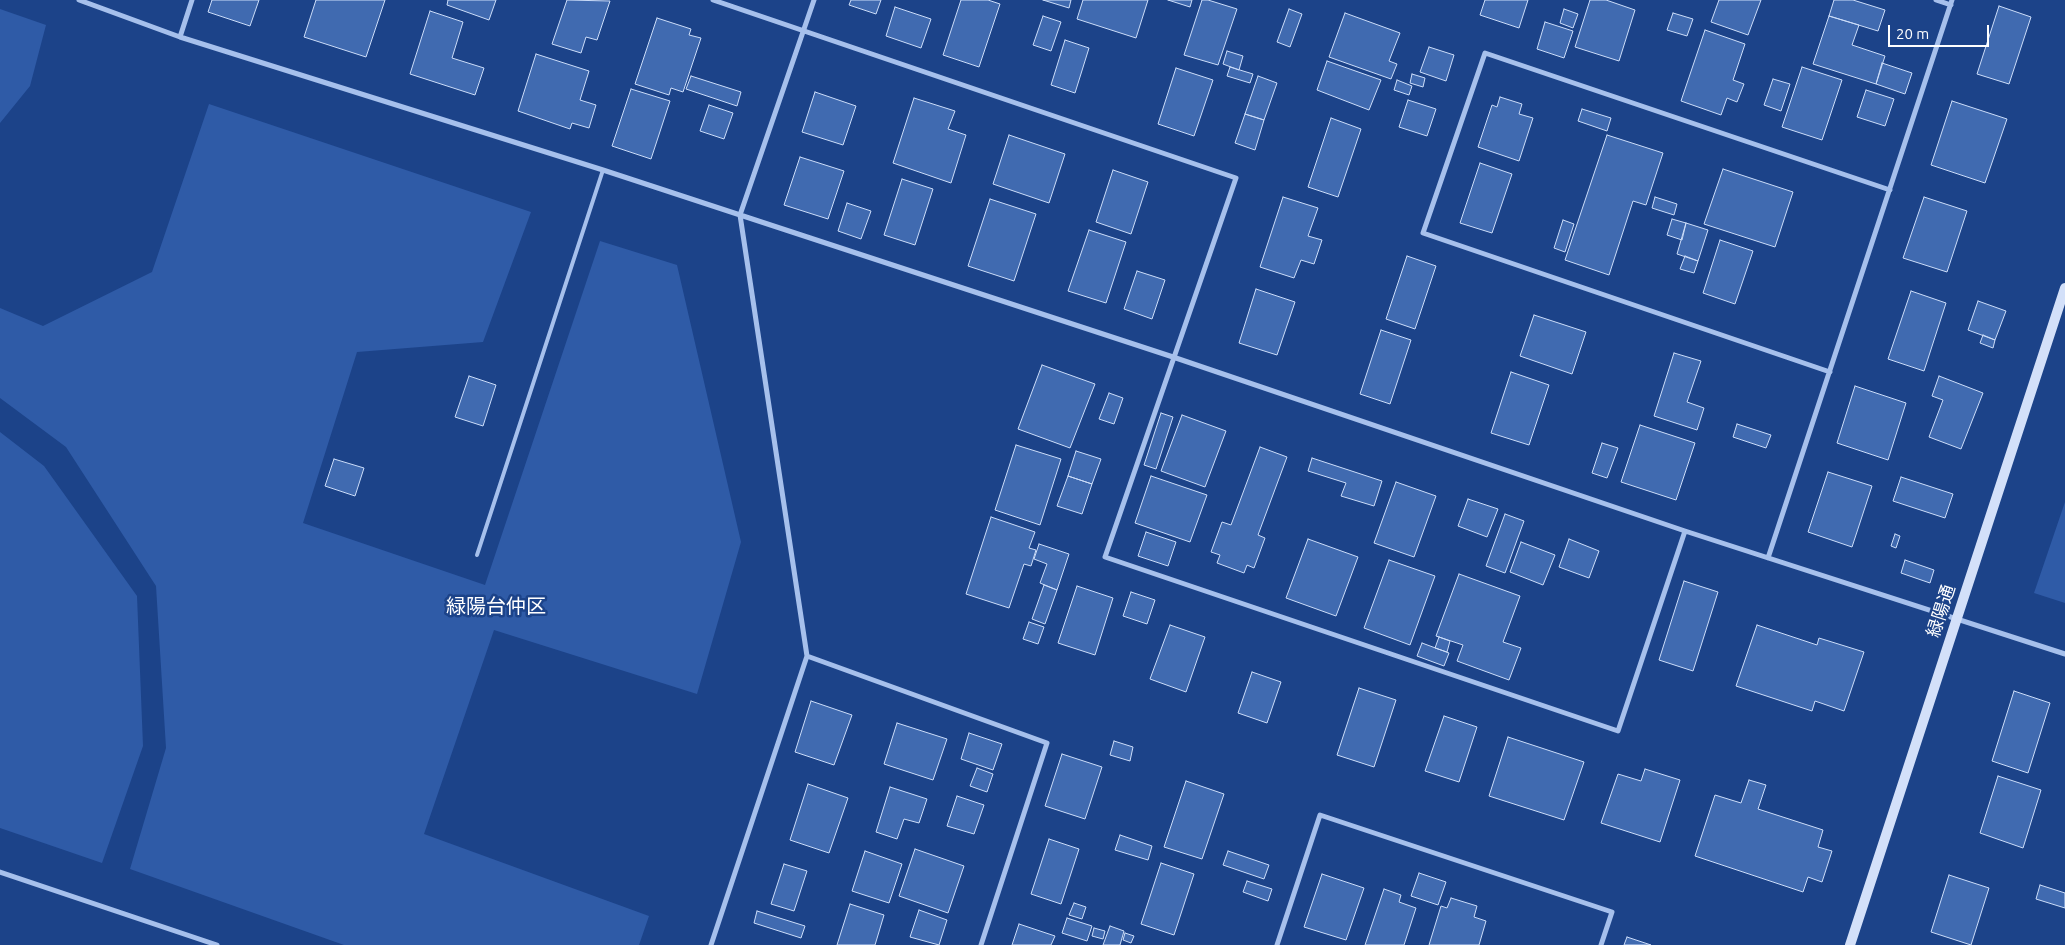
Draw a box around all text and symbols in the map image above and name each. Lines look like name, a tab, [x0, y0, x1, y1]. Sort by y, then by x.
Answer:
scale bar	[1890, 15, 1991, 47]
text: 20 m	[1896, 25, 1929, 42]
street label: 緑陽通	[1922, 582, 1960, 640]
district label: 緑陽台仲区	[446, 594, 546, 618]

